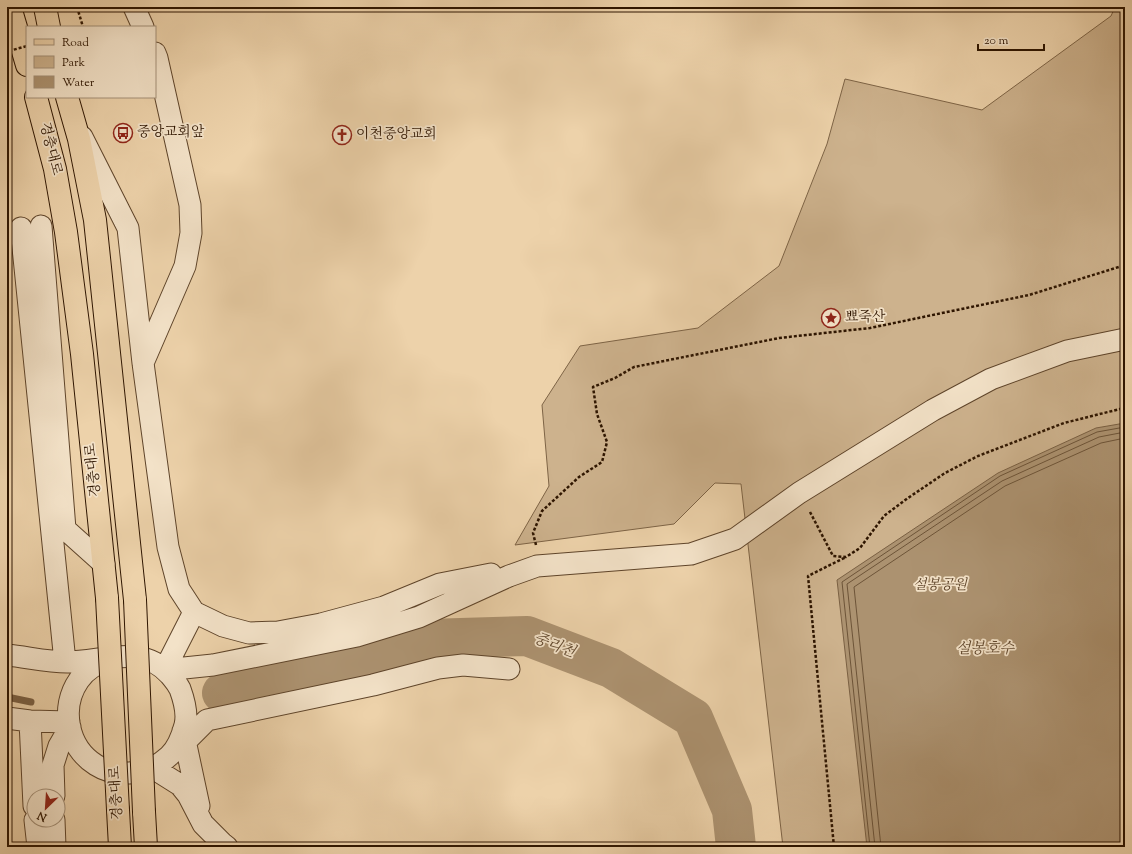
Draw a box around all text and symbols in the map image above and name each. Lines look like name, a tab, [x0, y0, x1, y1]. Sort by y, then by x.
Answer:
legend	[26, 26, 156, 98]
scale bar	[978, 26, 1044, 52]
text: 20 m	[984, 32, 1009, 50]
text: Road	[62, 34, 89, 52]
text: Park	[62, 54, 85, 72]
text: Water	[62, 74, 95, 92]
street label: 경충대로	[34, 120, 66, 178]
bus stop icon: 중앙교회앞	[112, 122, 134, 144]
place label: 중앙교회앞	[137, 123, 205, 143]
church icon: 이천중앙교회	[331, 124, 353, 146]
place label: 이천중앙교회	[356, 125, 437, 145]
place icon: 뾰죽산	[820, 307, 842, 329]
place label: 뾰죽산	[845, 308, 886, 328]
street label: 경충대로	[81, 442, 107, 498]
park label: 설봉공원	[913, 576, 969, 596]
water label: 중리천	[530, 628, 579, 664]
water label: 설봉호수	[956, 639, 1015, 660]
street label: 경충대로	[106, 765, 128, 821]
north arrow	[26, 788, 66, 828]
text: N	[35, 807, 50, 826]

